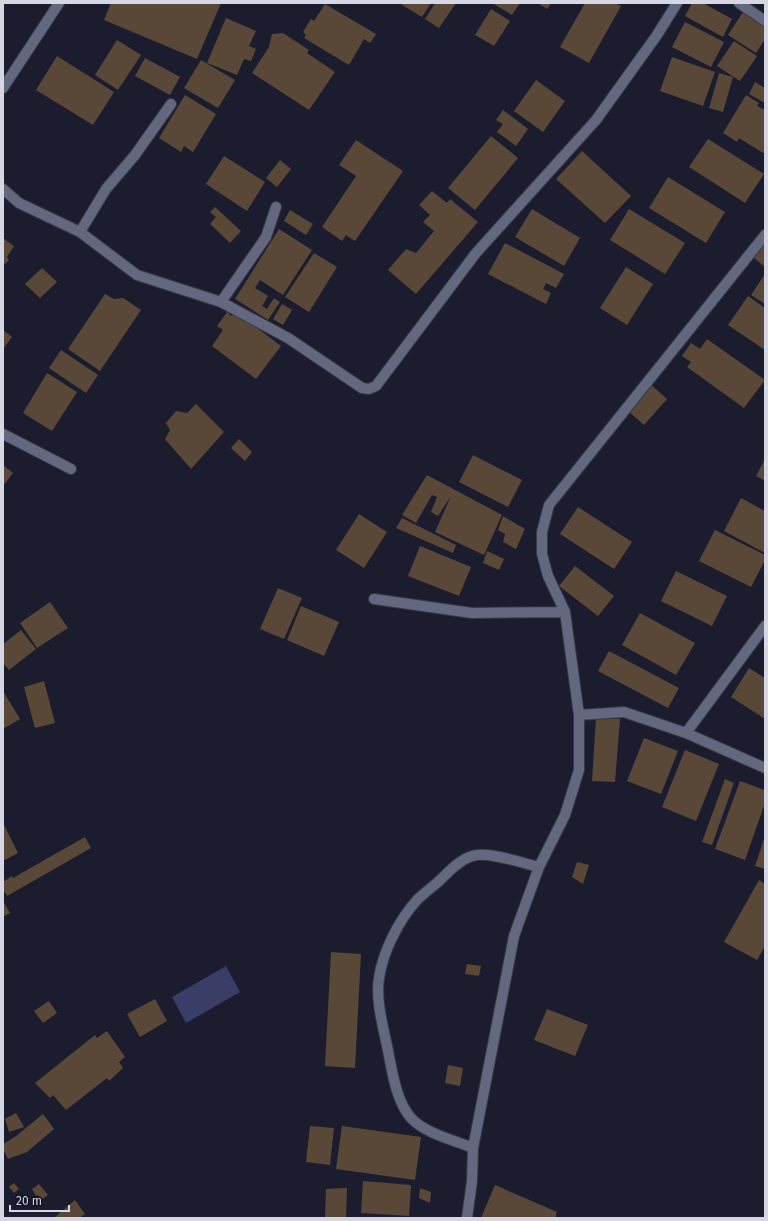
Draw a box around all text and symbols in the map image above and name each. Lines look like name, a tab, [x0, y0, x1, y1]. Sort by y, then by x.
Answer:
scale bar	[10, 1187, 69, 1213]
text: 20 m	[16, 1194, 42, 1208]

